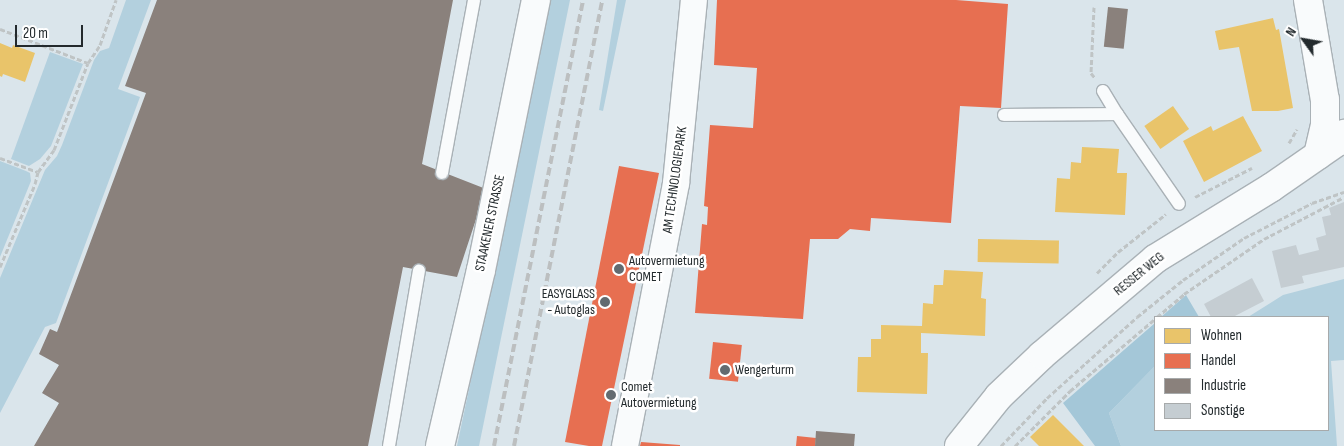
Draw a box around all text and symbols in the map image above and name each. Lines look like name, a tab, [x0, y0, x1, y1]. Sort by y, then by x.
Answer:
scale bar	[18, 15, 85, 47]
north arrow	[1279, 15, 1329, 65]
text: 20 m	[23, 24, 48, 43]
text: N	[1282, 24, 1300, 39]
street label: AM TECHNOLOGIEPARK	[659, 126, 691, 234]
street label: STAAKENER STRASSE	[472, 173, 508, 273]
street label: RESSER WEG	[1110, 249, 1168, 299]
place label: Autovermietung COMET	[629, 253, 705, 286]
marker: Autovermietung COMET	[613, 263, 625, 275]
place label: EASYGLASS - Autoglas	[542, 286, 595, 318]
marker: EASYGLASS - Autoglas	[599, 296, 611, 308]
legend	[1154, 316, 1329, 431]
text: Wohnen	[1201, 326, 1242, 345]
text: Handel	[1201, 351, 1236, 370]
place label: Wengerturm	[735, 362, 794, 378]
marker: Wengerturm	[719, 364, 731, 376]
text: Industrie	[1201, 376, 1246, 395]
place label: Comet Autovermietung	[621, 379, 697, 412]
marker: Comet Autovermietung	[605, 389, 617, 401]
text: Sonstige	[1201, 401, 1245, 420]

